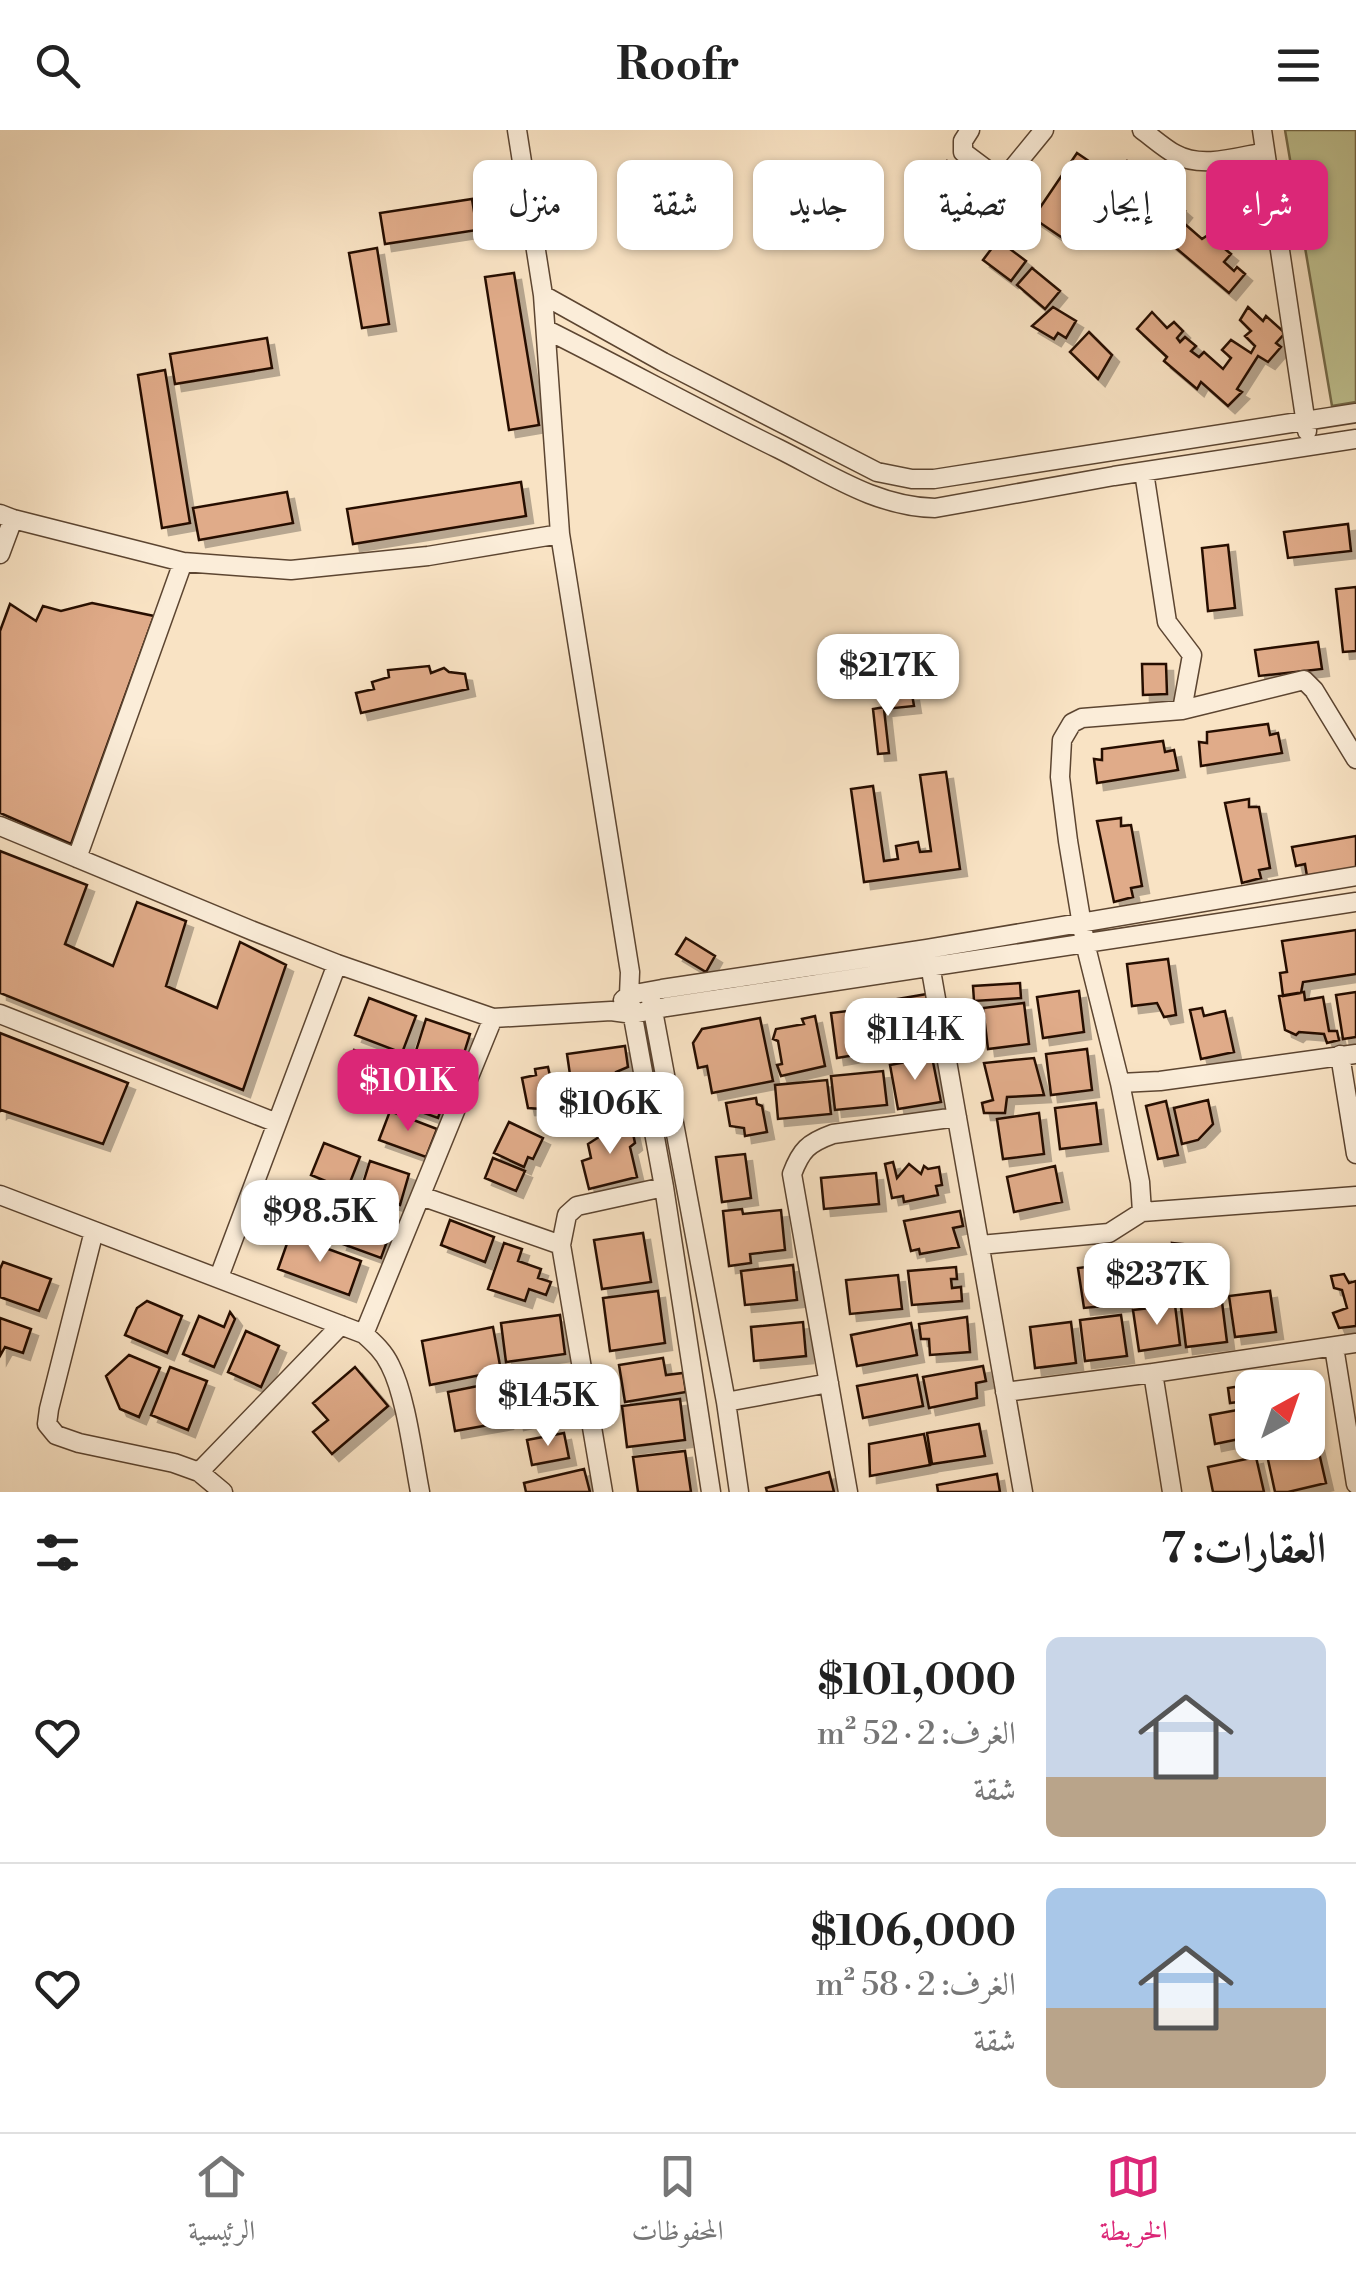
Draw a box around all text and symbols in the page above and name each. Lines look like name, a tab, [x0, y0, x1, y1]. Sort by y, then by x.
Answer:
text: Roofr	[616, 37, 740, 94]
icon: search	[30, 38, 85, 93]
icon: menu	[1271, 38, 1326, 93]
chip: منزل	[473, 160, 597, 250]
chip: شقة	[617, 160, 733, 250]
chip: جديد	[753, 160, 884, 250]
chip: تصفية	[904, 160, 1041, 250]
chip: إيجار	[1061, 160, 1186, 250]
chip: شراء	[1206, 160, 1328, 250]
pin: $217K	[818, 634, 958, 719]
text: $217K	[839, 646, 937, 686]
pin: $114K	[845, 998, 985, 1083]
text: $114K	[867, 1010, 963, 1050]
pin: $101K	[338, 1049, 478, 1134]
text: $101K	[360, 1061, 456, 1101]
pin: $106K	[540, 1072, 680, 1157]
text: $106K	[559, 1084, 661, 1124]
pin: $98.5K	[239, 1180, 401, 1265]
text: $98.5K	[263, 1192, 377, 1232]
pin: $237K	[1087, 1243, 1227, 1328]
text: $237K	[1106, 1255, 1208, 1295]
pin: $145K	[478, 1364, 618, 1449]
north arrow	[1235, 1370, 1325, 1460]
map controls	[1235, 1370, 1325, 1460]
text: $145K	[498, 1376, 598, 1416]
text: العقارات: 7	[1161, 1523, 1326, 1576]
icon: filters	[30, 1525, 85, 1580]
text: $101,000	[818, 1655, 1016, 1708]
icon: home	[1126, 1677, 1246, 1797]
icon: heart	[30, 1710, 85, 1765]
text: الغرف: 2 · 52 m²	[817, 1714, 1016, 1754]
text: شقة	[974, 1770, 1016, 1810]
text: $106,000	[811, 1906, 1016, 1959]
icon: home	[1126, 1928, 1246, 2048]
icon: heart	[30, 1961, 85, 2016]
text: الغرف: 2 · 58 m²	[816, 1965, 1016, 2005]
text: شقة	[974, 2021, 1016, 2061]
tab: الرئيسية	[188, 2149, 255, 2258]
tab: المحفوظات	[631, 2149, 724, 2258]
tab: الخريطة	[1100, 2149, 1168, 2258]

